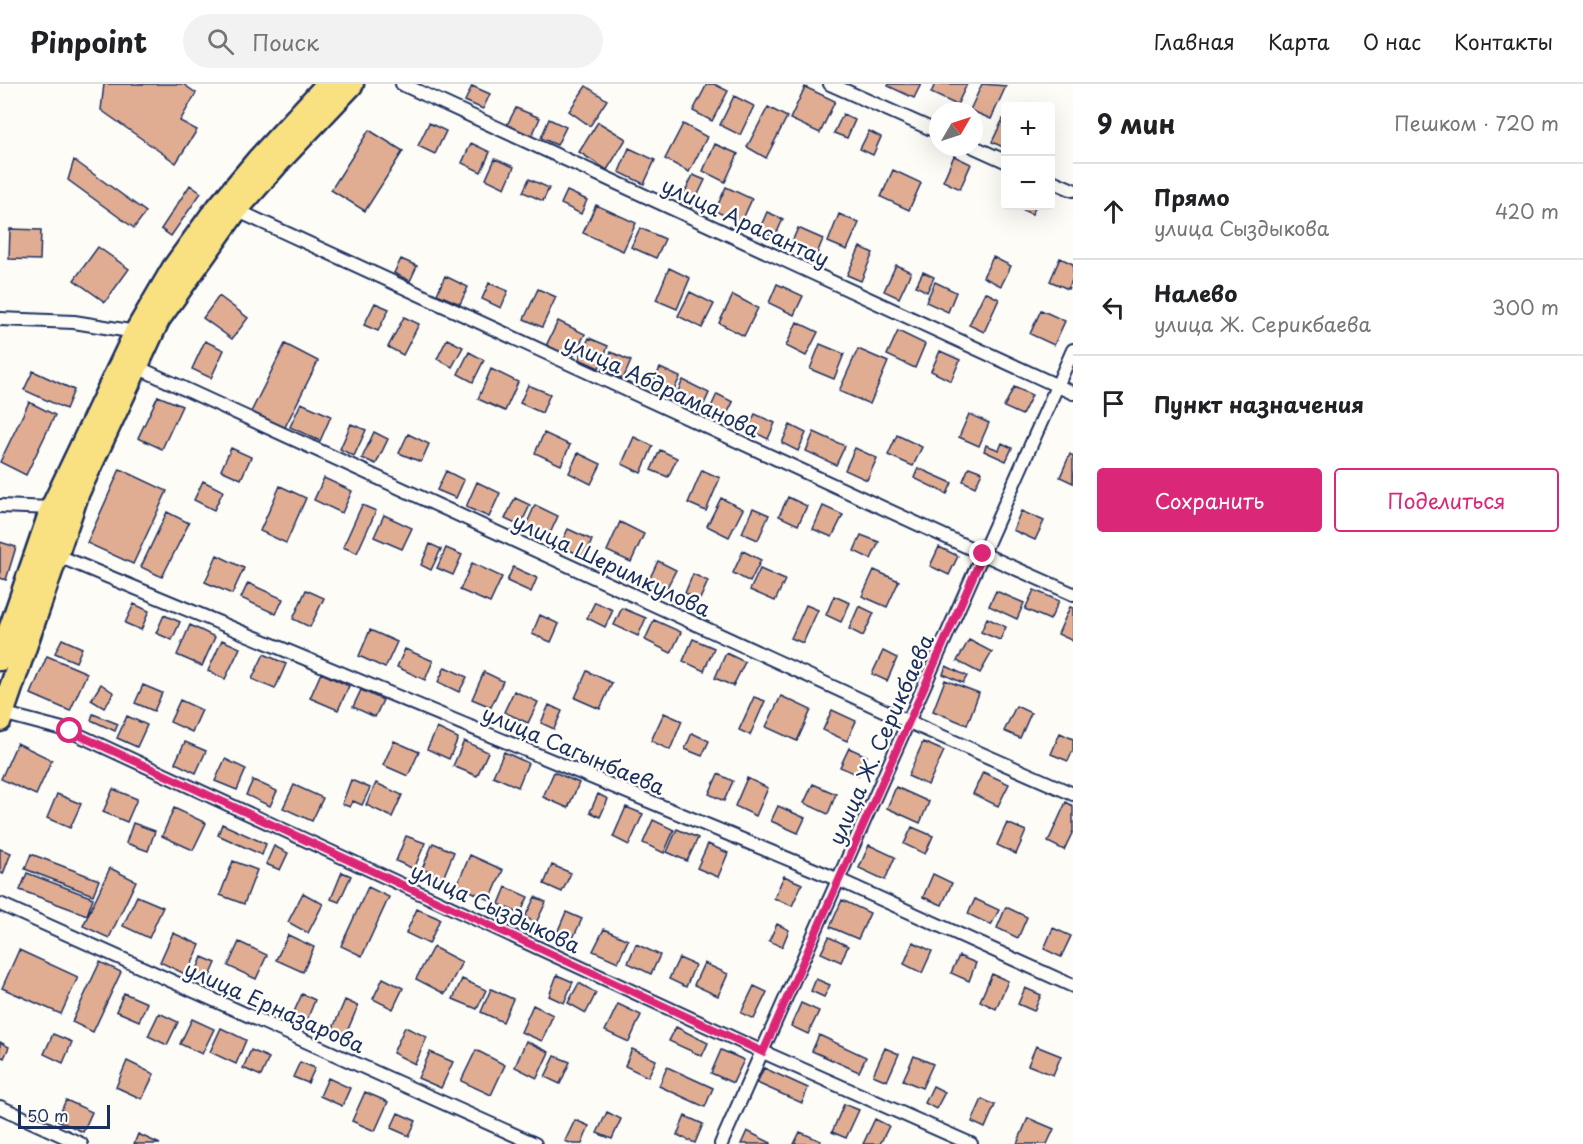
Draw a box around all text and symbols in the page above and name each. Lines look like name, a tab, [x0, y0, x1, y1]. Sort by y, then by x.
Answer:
search box	[183, 14, 603, 68]
text: Pinpoint	[30, 20, 147, 63]
icon: search	[204, 25, 237, 58]
text: Поиск	[252, 25, 319, 58]
text: Главная	[1154, 25, 1235, 57]
text: Карта	[1268, 25, 1330, 57]
text: О нас	[1363, 25, 1421, 57]
text: Контакты	[1454, 25, 1553, 57]
north arrow	[929, 102, 983, 156]
map controls	[1001, 102, 1055, 210]
button: +	[1001, 102, 1055, 156]
text: 9 мин	[1097, 104, 1175, 143]
text: Пешком · 720 m	[1394, 108, 1559, 138]
button: −	[1001, 156, 1055, 210]
street label: улица Арасантау	[657, 168, 835, 274]
text: Прямо	[1154, 180, 1229, 213]
icon: ahead	[1097, 195, 1130, 228]
text: 420 m	[1495, 196, 1559, 226]
text: улица Сыздыкова	[1154, 213, 1329, 243]
text: Налево	[1154, 276, 1237, 309]
icon: left	[1097, 291, 1130, 324]
text: 300 m	[1492, 292, 1559, 322]
text: улица Ж. Серикбаева	[1154, 309, 1371, 339]
street label: улица Абдраманова	[559, 325, 765, 445]
icon: arrive	[1097, 387, 1130, 420]
text: Пункт назначения	[1154, 387, 1364, 420]
button: Сохранить	[1097, 468, 1322, 532]
button: Поделиться	[1334, 468, 1559, 532]
street label: улица Шеримкулова	[508, 504, 716, 624]
route end	[969, 540, 995, 566]
street label: улица Ж. Серикбаева	[819, 628, 941, 850]
street label: улица Сагынбаева	[478, 696, 670, 802]
route start	[56, 717, 82, 743]
street label: улица Сыздыкова	[406, 854, 586, 960]
street label: улица Ерназарова	[180, 952, 370, 1060]
scale bar	[18, 1102, 110, 1130]
text: 50 m	[27, 1103, 68, 1127]

